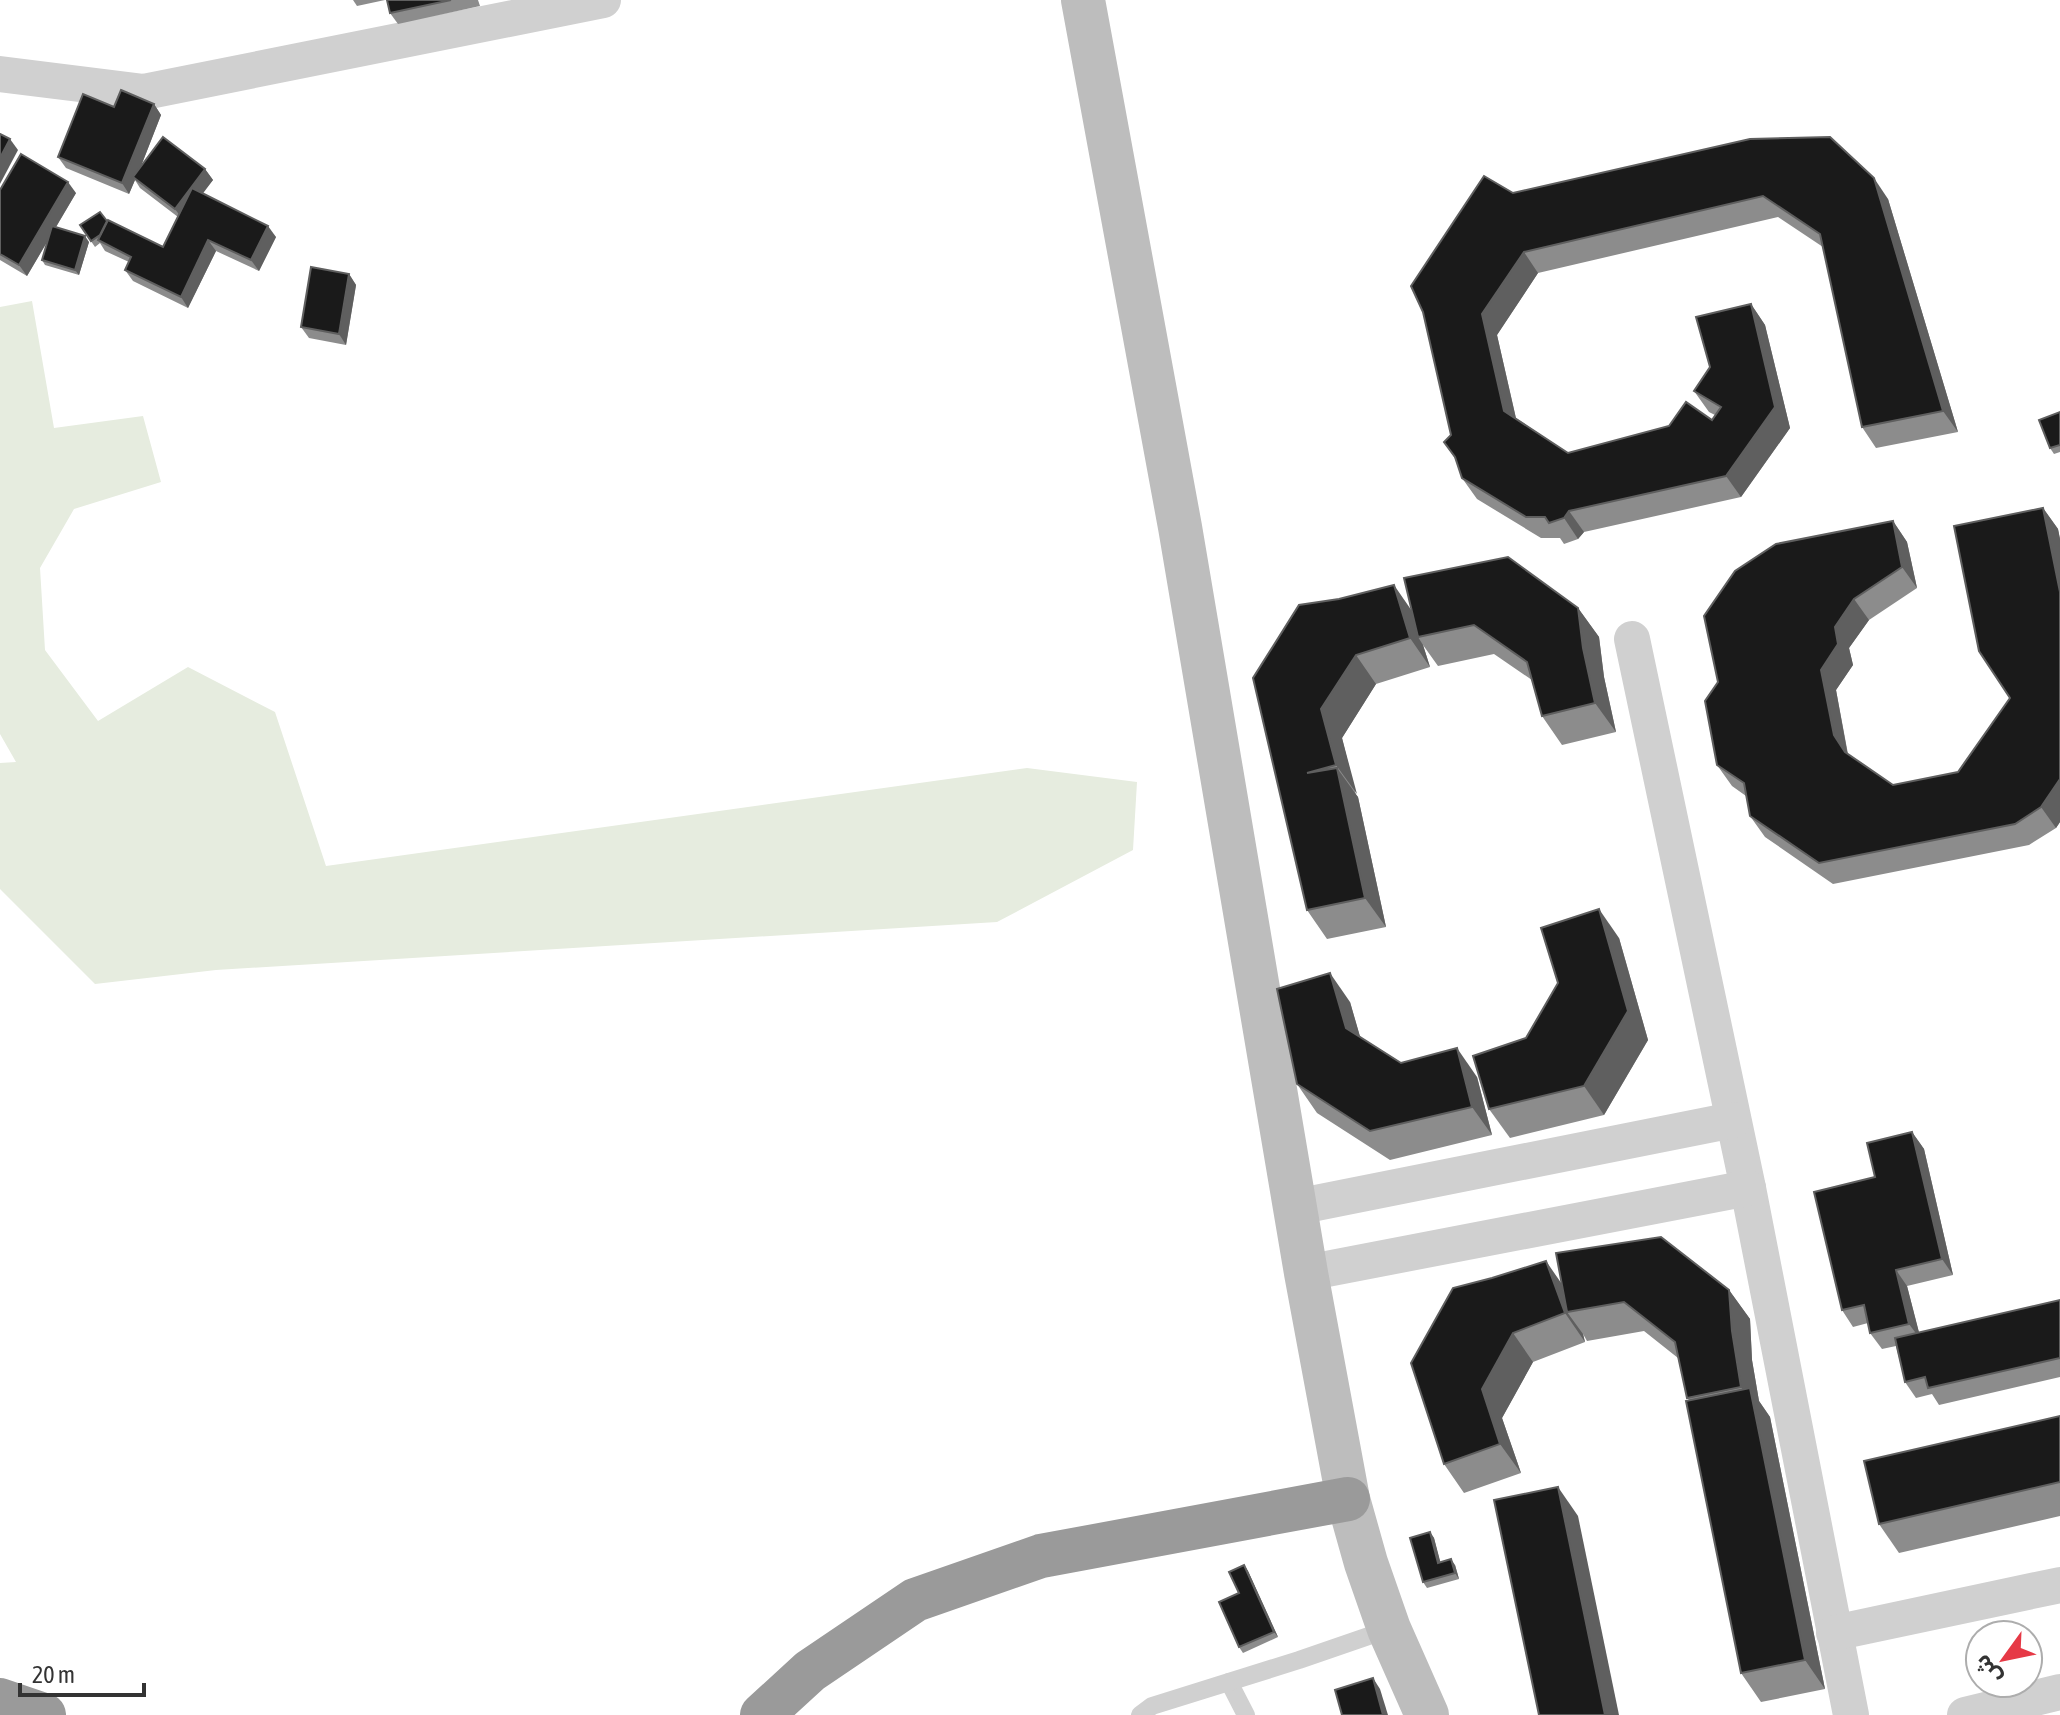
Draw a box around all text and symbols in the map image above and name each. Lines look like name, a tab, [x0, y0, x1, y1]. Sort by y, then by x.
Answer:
north arrow	[1964, 1619, 2044, 1699]
scale bar	[20, 1647, 144, 1697]
text: ش	[1968, 1650, 2006, 1690]
text: 20 m	[32, 1661, 75, 1688]

